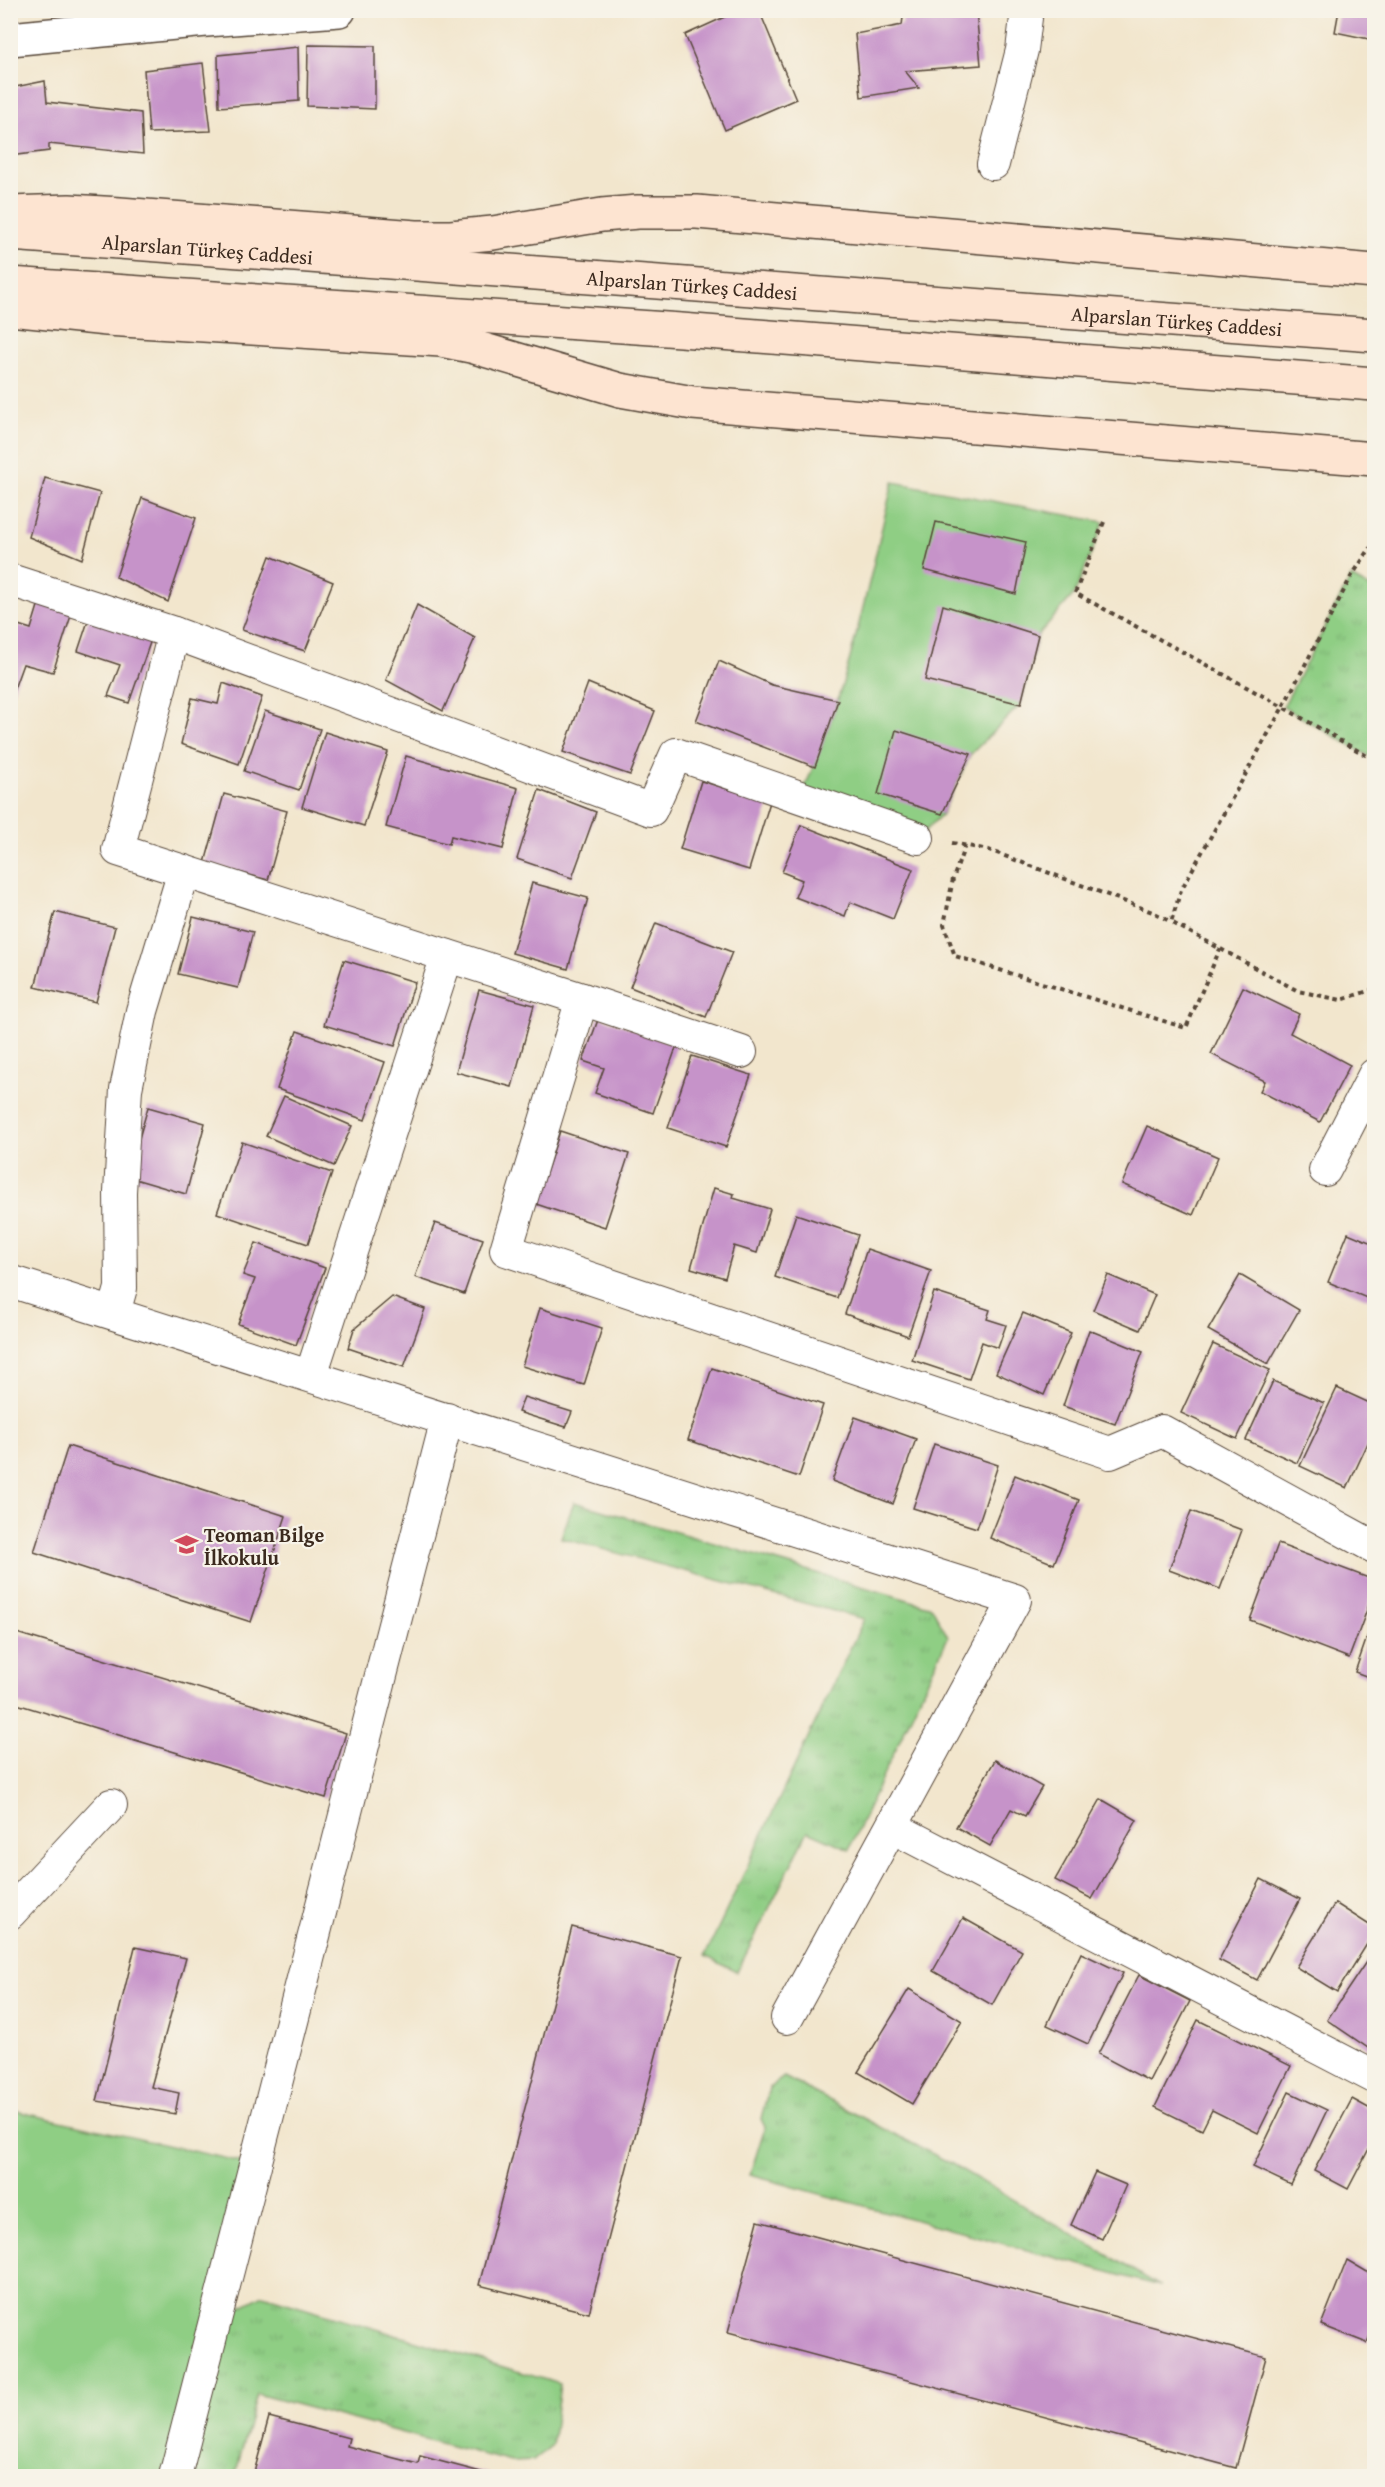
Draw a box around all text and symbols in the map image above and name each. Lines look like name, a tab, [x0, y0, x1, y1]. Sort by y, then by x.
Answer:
street label: Alparslan Türkeş Caddesi	[101, 226, 314, 271]
street label: Alparslan Türkeş Caddesi	[586, 262, 799, 307]
street label: Alparslan Türkeş Caddesi	[1070, 298, 1284, 343]
place label: Teoman Bilge İlkokulu	[204, 1520, 324, 1572]
school or university icon: Teoman Bilge İlkokulu	[173, 1532, 199, 1558]

